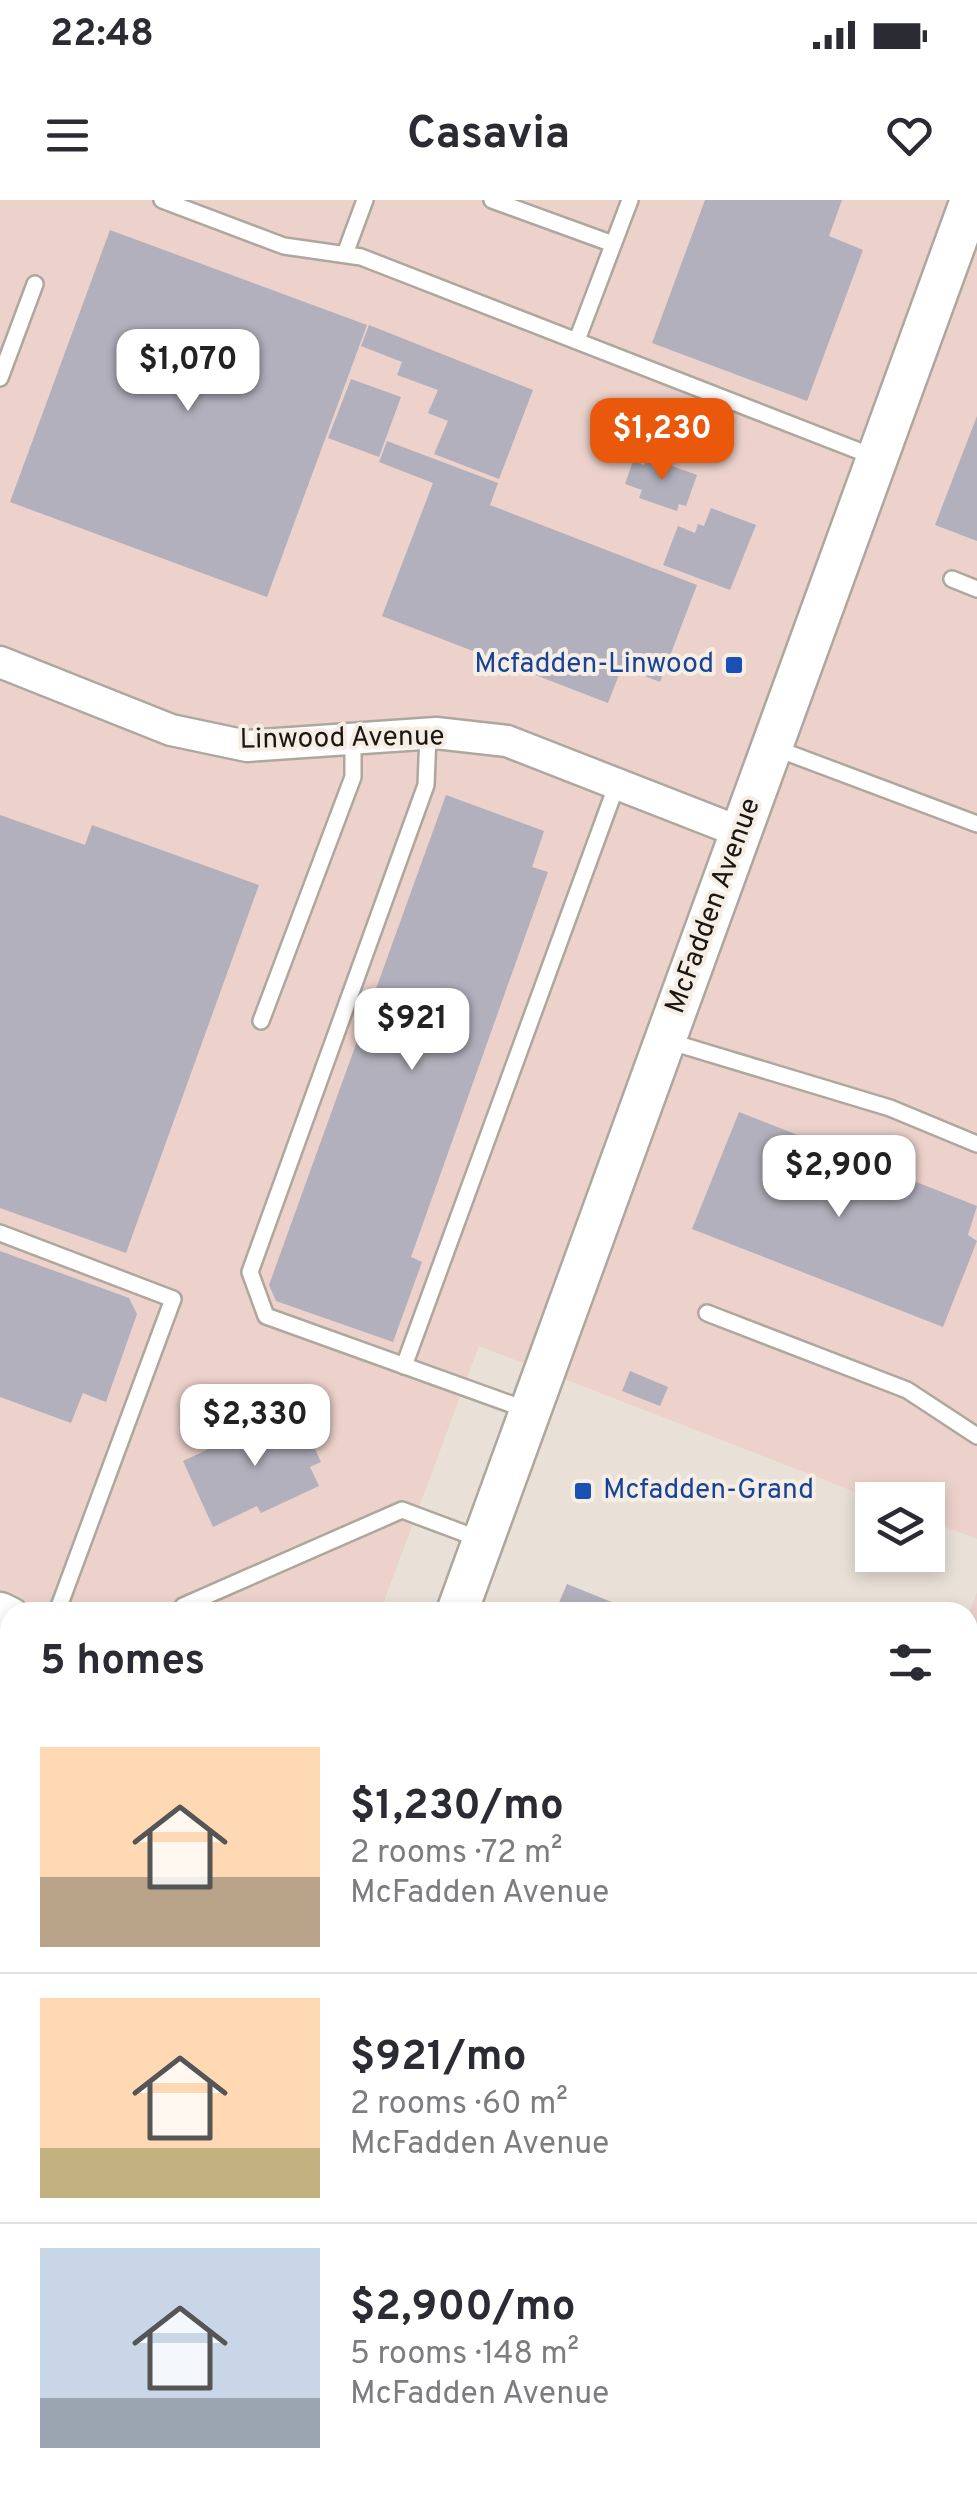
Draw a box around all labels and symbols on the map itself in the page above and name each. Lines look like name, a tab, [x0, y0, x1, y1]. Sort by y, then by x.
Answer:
pin: $1,070	[107, 329, 269, 414]
pin: $1,230	[581, 398, 743, 483]
place label: Mcfadden-Linwood	[474, 647, 714, 683]
marker: Mcfadden-Linwood	[723, 654, 745, 676]
street label: Linwood Avenue	[239, 719, 445, 759]
street label: McFadden Avenue	[658, 793, 770, 1019]
pin: $921	[353, 988, 471, 1073]
pin: $2,900	[758, 1135, 920, 1220]
pin: $2,330	[174, 1384, 336, 1469]
place label: Mcfadden-Grand	[603, 1473, 814, 1509]
marker: Mcfadden-Grand	[572, 1480, 594, 1502]

